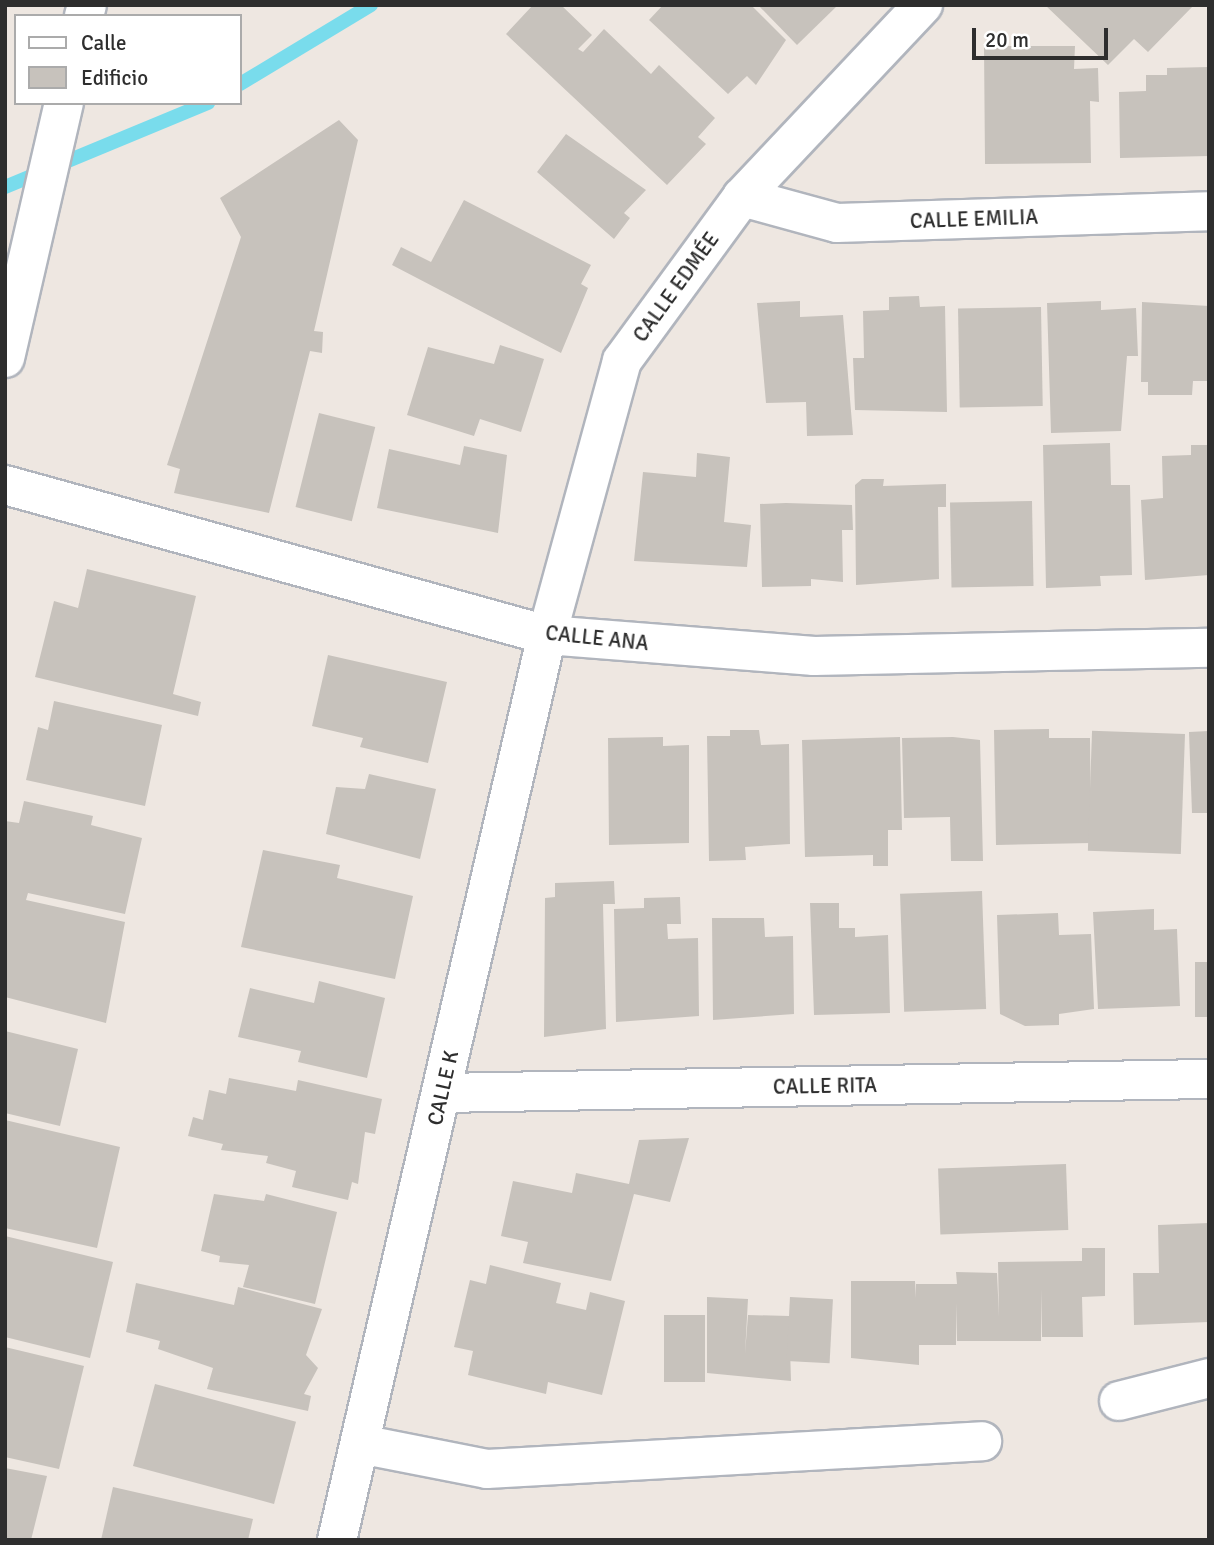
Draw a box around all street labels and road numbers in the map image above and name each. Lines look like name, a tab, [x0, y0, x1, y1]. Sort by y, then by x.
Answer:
street label: CALLE EMILIA	[909, 204, 1039, 234]
street label: CALLE EDMÉE	[628, 227, 724, 347]
street label: CALLE ANA	[544, 620, 650, 656]
street label: CALLE K	[422, 1048, 464, 1128]
street label: CALLE RITA	[773, 1072, 877, 1100]

